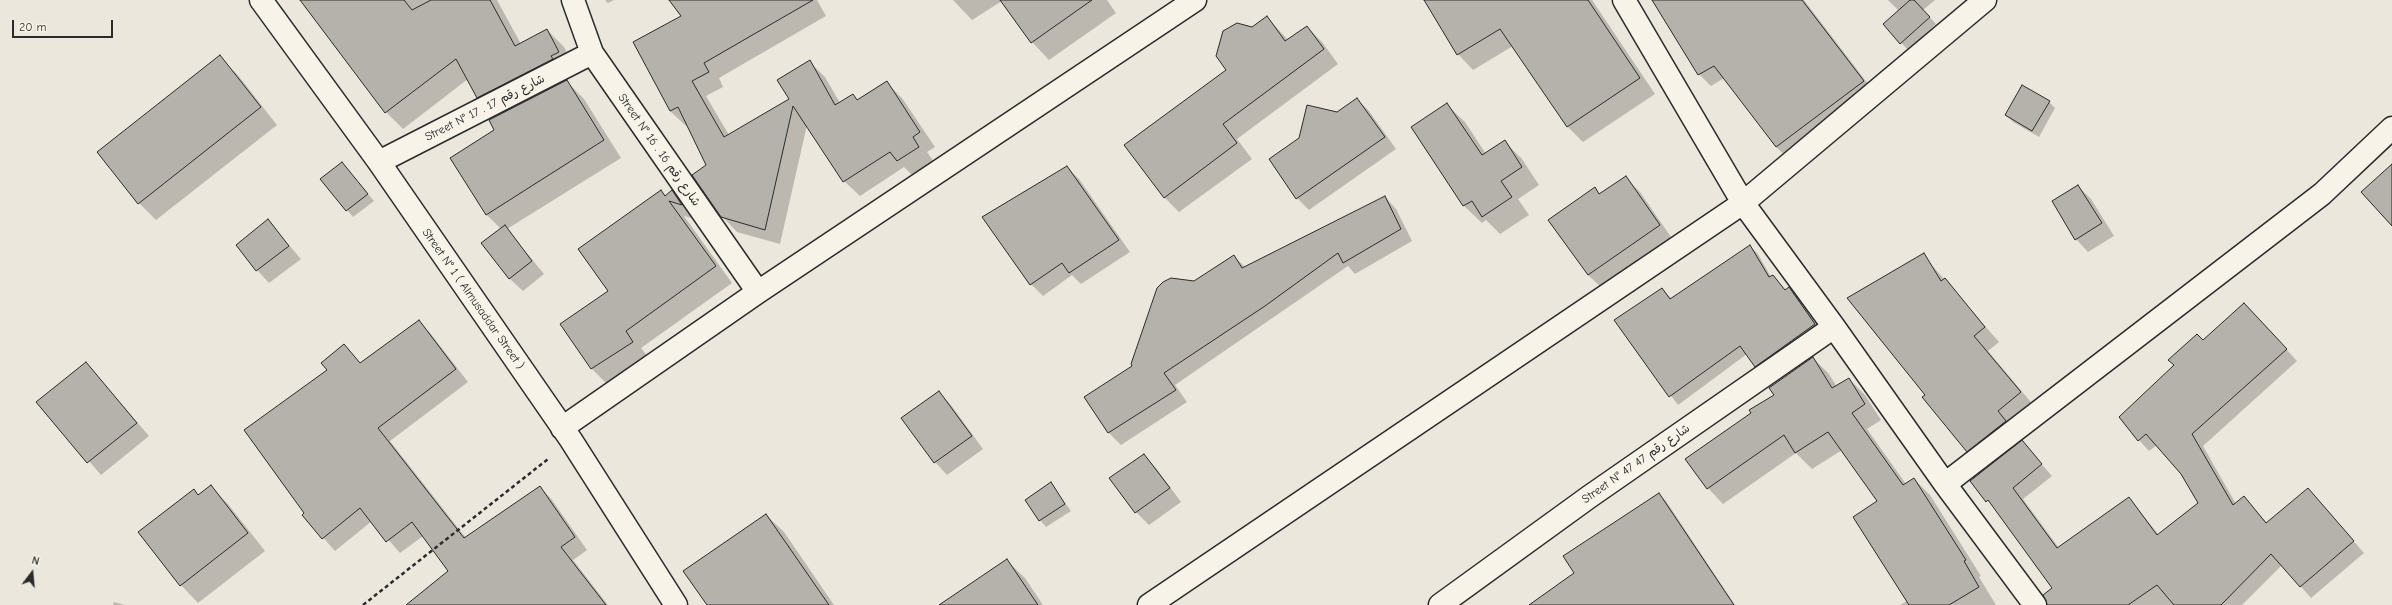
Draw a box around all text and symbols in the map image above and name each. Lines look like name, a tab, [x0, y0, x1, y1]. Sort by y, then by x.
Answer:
scale bar	[14, 12, 115, 38]
text: 20 m	[19, 20, 47, 34]
street label: Street N° 17 . شارع رقم 17	[423, 72, 547, 144]
street label: Street N° 16 . شارع رقم 16	[615, 91, 703, 209]
street label: Street N° 1 ( Almusaddar Street )	[419, 226, 527, 372]
street label: Street N° 47 شارع رقم 47	[1579, 421, 1693, 507]
north arrow	[12, 553, 52, 593]
text: N	[30, 554, 41, 568]

